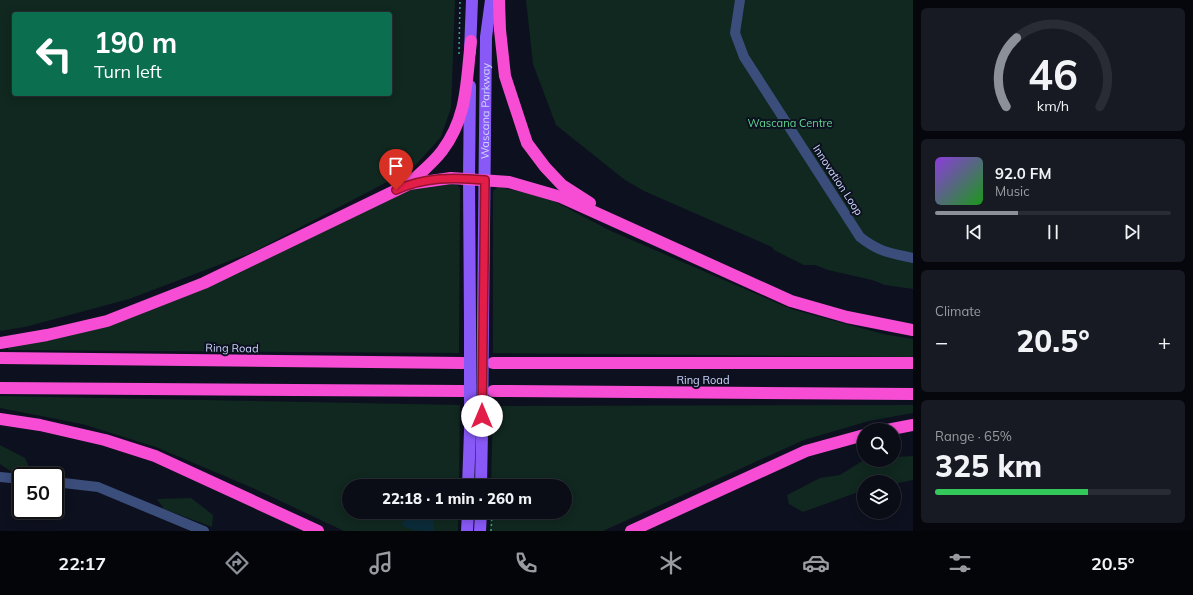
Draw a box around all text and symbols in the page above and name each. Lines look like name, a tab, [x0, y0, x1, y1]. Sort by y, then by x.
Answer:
text: 190 m	[94, 25, 177, 60]
icon: left	[28, 28, 80, 80]
text: 46	[1028, 48, 1078, 100]
text: Turn left	[94, 60, 162, 83]
street label: Wascana Parkway	[478, 63, 493, 159]
text: km/h	[1037, 97, 1069, 115]
park label: Wascana Centre	[748, 116, 832, 130]
street label: Innovation Loop	[810, 142, 866, 218]
pin	[379, 149, 413, 190]
icon: arrive	[385, 155, 407, 177]
text: 92.0 FM	[995, 164, 1051, 183]
text: Music	[995, 183, 1030, 199]
icon: previous	[963, 221, 985, 243]
icon: pause	[1042, 221, 1064, 243]
icon: next	[1121, 221, 1143, 243]
text: Climate	[935, 303, 981, 319]
text: 20.5°	[1016, 322, 1090, 360]
text: −	[935, 328, 948, 356]
text: +	[1158, 328, 1171, 356]
street label: Ring Road	[205, 341, 259, 355]
street label: Ring Road	[676, 373, 730, 387]
position arrow	[461, 395, 503, 437]
map controls	[857, 423, 901, 519]
button: search	[857, 423, 901, 467]
text: Range · 65%	[935, 428, 1012, 444]
text: 325 km	[935, 447, 1042, 485]
speed limit sign: 50	[12, 467, 64, 519]
button: layers	[857, 475, 901, 519]
text: 22:18 · 1 min · 260 m	[382, 489, 532, 508]
icon: directions	[223, 549, 251, 577]
icon: music	[367, 549, 395, 577]
icon: phone	[512, 549, 540, 577]
icon: climate	[657, 549, 685, 577]
icon: car	[802, 549, 830, 577]
icon: filters	[946, 549, 974, 577]
text: 22:17	[58, 552, 106, 575]
text: 20.5°	[1091, 552, 1135, 575]

